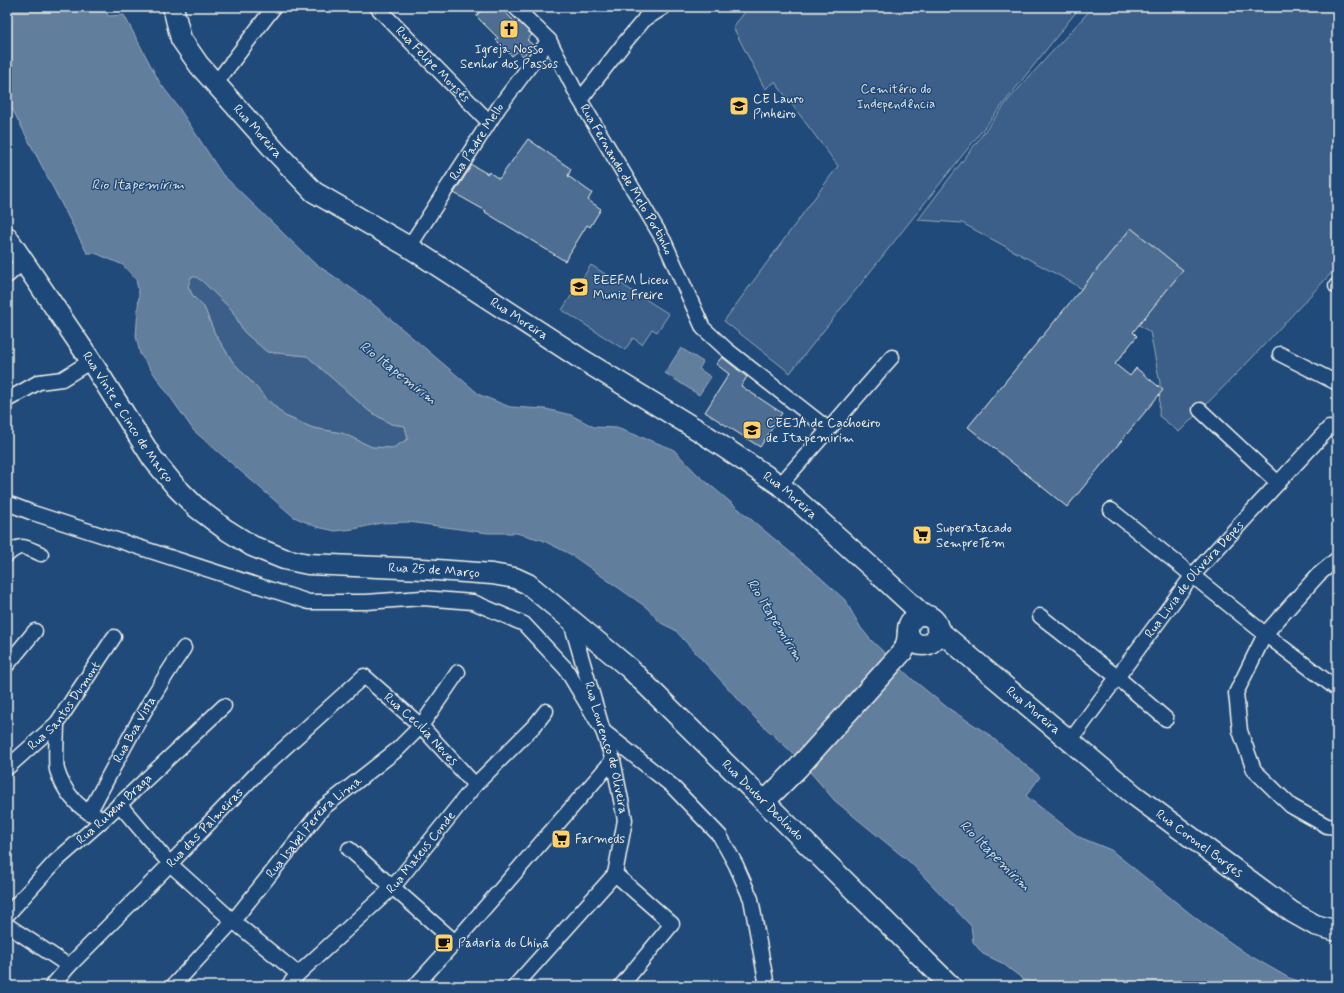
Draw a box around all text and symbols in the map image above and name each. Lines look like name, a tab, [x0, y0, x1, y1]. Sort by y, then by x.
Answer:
church icon: Igreja Nosso Senhor dos Passos	[498, 18, 520, 40]
street label: Rua Felipe Moysés	[392, 23, 474, 106]
place label: Igreja Nosso Senhor dos Passos	[460, 41, 558, 73]
park label: Cemitério do Independência	[857, 81, 935, 113]
place label: CE Lauro Pinheiro	[753, 91, 804, 123]
school or university icon: CE Lauro Pinheiro	[728, 95, 750, 117]
street label: Rua Padre Mello	[445, 100, 508, 184]
street label: Rua Moreira	[229, 101, 286, 162]
street label: Rua Fernando de Melo Portinho	[576, 101, 678, 258]
water label: Rio Itapemirim	[91, 176, 185, 194]
place label: EEEFM Liceu Muniz Freire	[593, 272, 669, 304]
school or university icon: EEEFM Liceu Muniz Freire	[568, 276, 590, 298]
street label: Rua Moreira	[487, 293, 552, 344]
water label: Rio Itapemirim	[356, 337, 440, 409]
street label: Rua Vinte e Cinco de Março	[79, 348, 178, 486]
place label: CEEJA de Cachoeiro de Itapemirim	[766, 415, 880, 447]
school or university icon: CEEJA de Cachoeiro de Itapemirim	[741, 419, 763, 441]
street label: Rua Moreira	[760, 468, 821, 523]
street label: Rua Livia de Oliveira Depes	[1141, 517, 1248, 641]
place label: Superatacado SempreTem	[936, 520, 1012, 552]
supermarket icon: Superatacado SempreTem	[911, 524, 933, 546]
street label: Rua 25 de Março	[388, 559, 481, 582]
water label: Rio Itapemirim	[743, 576, 807, 664]
street label: Rua Santos Dumont	[24, 658, 104, 754]
street label: Rua Lourenço de Oliveira	[580, 680, 632, 816]
street label: Rua Moreira	[1003, 682, 1064, 738]
street label: Rua Cecilia Neves	[380, 689, 462, 769]
street label: Rua Boa Vista	[109, 693, 160, 766]
street label: Rua Doutor Deolindo	[718, 756, 808, 845]
street label: Rua Rubem Braga	[73, 770, 156, 848]
street label: Rua Isabel Pereira Lima	[262, 772, 366, 881]
street label: Rua das Palmeiras	[163, 784, 247, 871]
street label: Rua Coronel Borges	[1152, 806, 1246, 881]
street label: Rua Mateus Conde	[383, 807, 459, 897]
water label: Rio Itapemirim	[956, 817, 1034, 895]
supermarket icon: Farmeds	[550, 828, 572, 850]
place label: Farmeds	[575, 831, 625, 848]
cafe icon: Padaria do China	[433, 932, 455, 954]
place label: Padaria do China	[458, 935, 549, 952]

